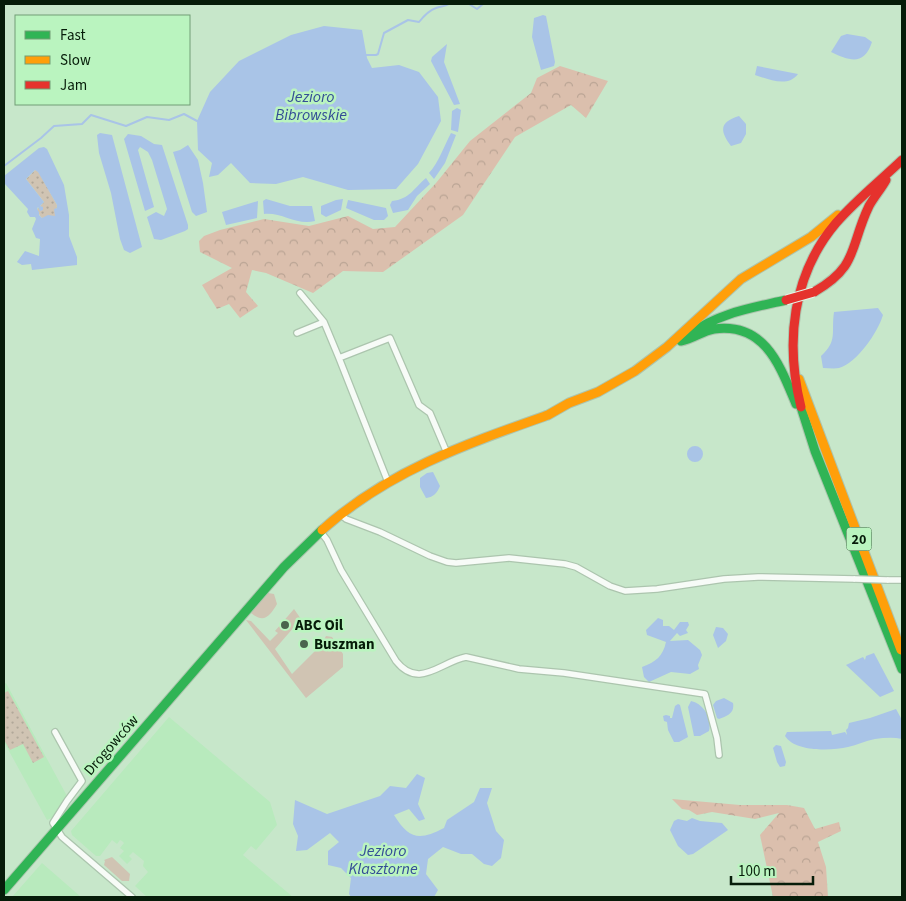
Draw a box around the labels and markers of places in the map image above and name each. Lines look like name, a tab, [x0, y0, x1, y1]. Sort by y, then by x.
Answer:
place label: ABC Oil	[294, 615, 344, 636]
marker: ABC Oil	[279, 619, 291, 631]
place label: Buszman	[314, 634, 374, 655]
marker: Buszman	[298, 638, 310, 650]

